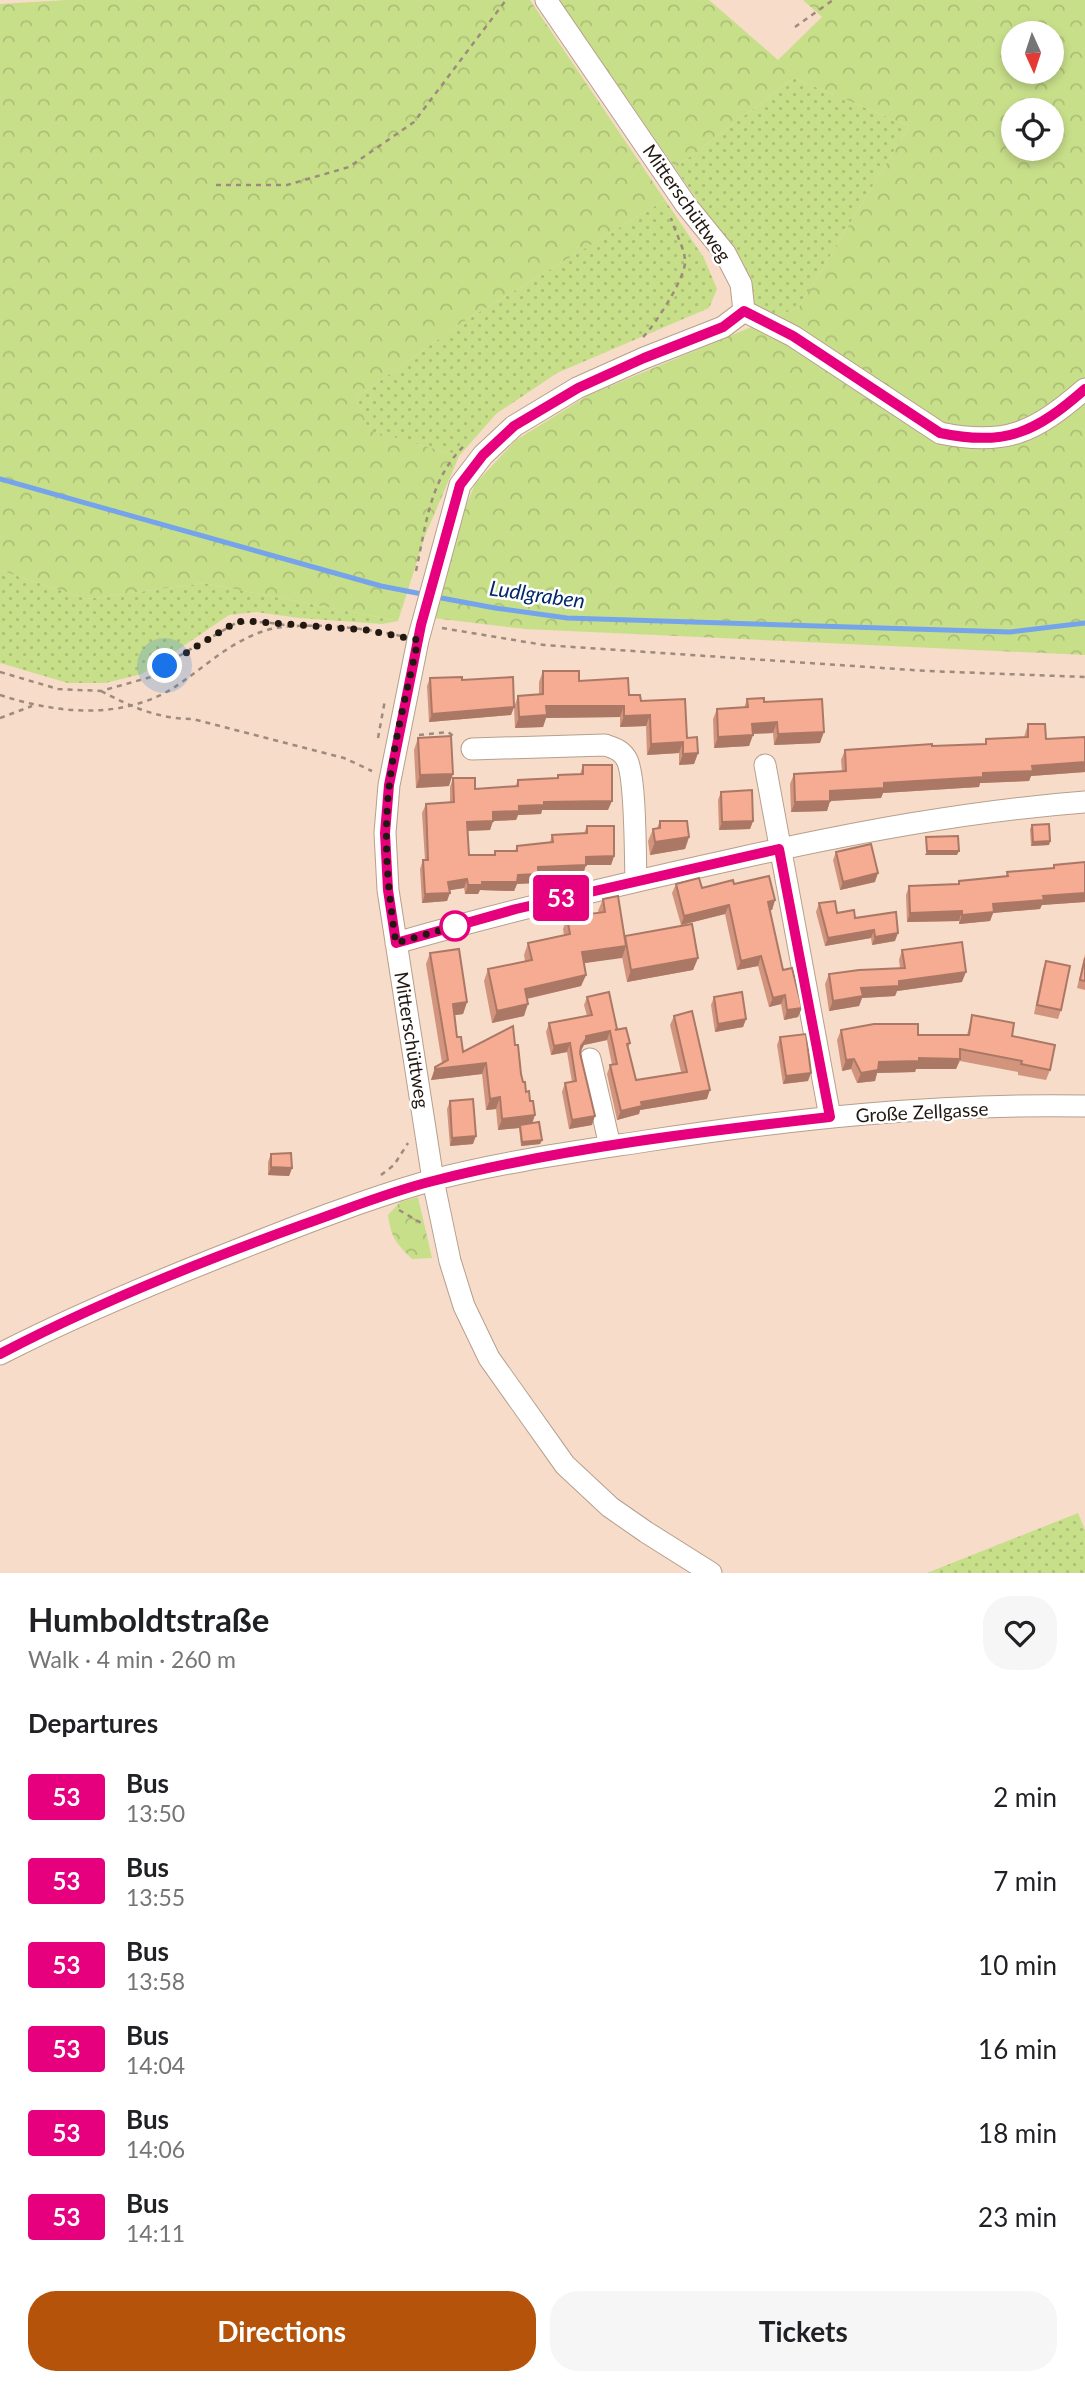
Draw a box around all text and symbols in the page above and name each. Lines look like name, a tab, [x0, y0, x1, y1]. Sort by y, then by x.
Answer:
north arrow	[1001, 21, 1064, 84]
map controls	[1001, 21, 1064, 161]
button: locate	[1001, 98, 1064, 161]
street label: Mitterschüttweg	[638, 140, 736, 266]
water label: Ludlgraben	[488, 574, 587, 613]
your location	[147, 648, 182, 683]
line badge: 53	[530, 875, 592, 921]
text: 53	[547, 883, 575, 912]
unlabelled marker	[440, 911, 470, 941]
street label: Mitterschüttweg	[390, 970, 435, 1110]
street label: Große Zellgasse	[855, 1097, 989, 1126]
button: heart	[983, 1596, 1057, 1670]
text: Humboldtstraße	[28, 1599, 269, 1639]
text: Walk · 4 min · 260 m	[28, 1645, 236, 1673]
text: Departures	[28, 1707, 158, 1739]
text: Bus	[126, 1767, 169, 1799]
text: 2 min	[993, 1781, 1057, 1813]
text: 53	[53, 1782, 80, 1811]
text: 13:50	[126, 1799, 185, 1827]
text: Bus	[126, 1851, 169, 1883]
text: 7 min	[993, 1865, 1057, 1897]
text: 53	[53, 1866, 80, 1895]
text: 13:55	[126, 1883, 185, 1911]
text: Bus	[126, 1935, 169, 1967]
text: 10 min	[978, 1949, 1057, 1981]
text: 53	[53, 1950, 80, 1979]
text: 13:58	[126, 1967, 185, 1995]
text: Bus	[126, 2019, 169, 2051]
text: 16 min	[978, 2033, 1057, 2065]
text: 53	[53, 2034, 80, 2063]
text: 14:04	[126, 2051, 185, 2079]
text: Bus	[126, 2103, 169, 2135]
text: 18 min	[978, 2117, 1057, 2149]
text: 53	[53, 2118, 80, 2147]
text: 14:06	[126, 2135, 185, 2163]
text: Bus	[126, 2187, 169, 2219]
text: 23 min	[978, 2201, 1057, 2233]
text: 53	[53, 2202, 80, 2231]
text: 14:11	[126, 2219, 185, 2247]
button: Directions	[28, 2291, 536, 2371]
button: Tickets	[550, 2291, 1057, 2371]

